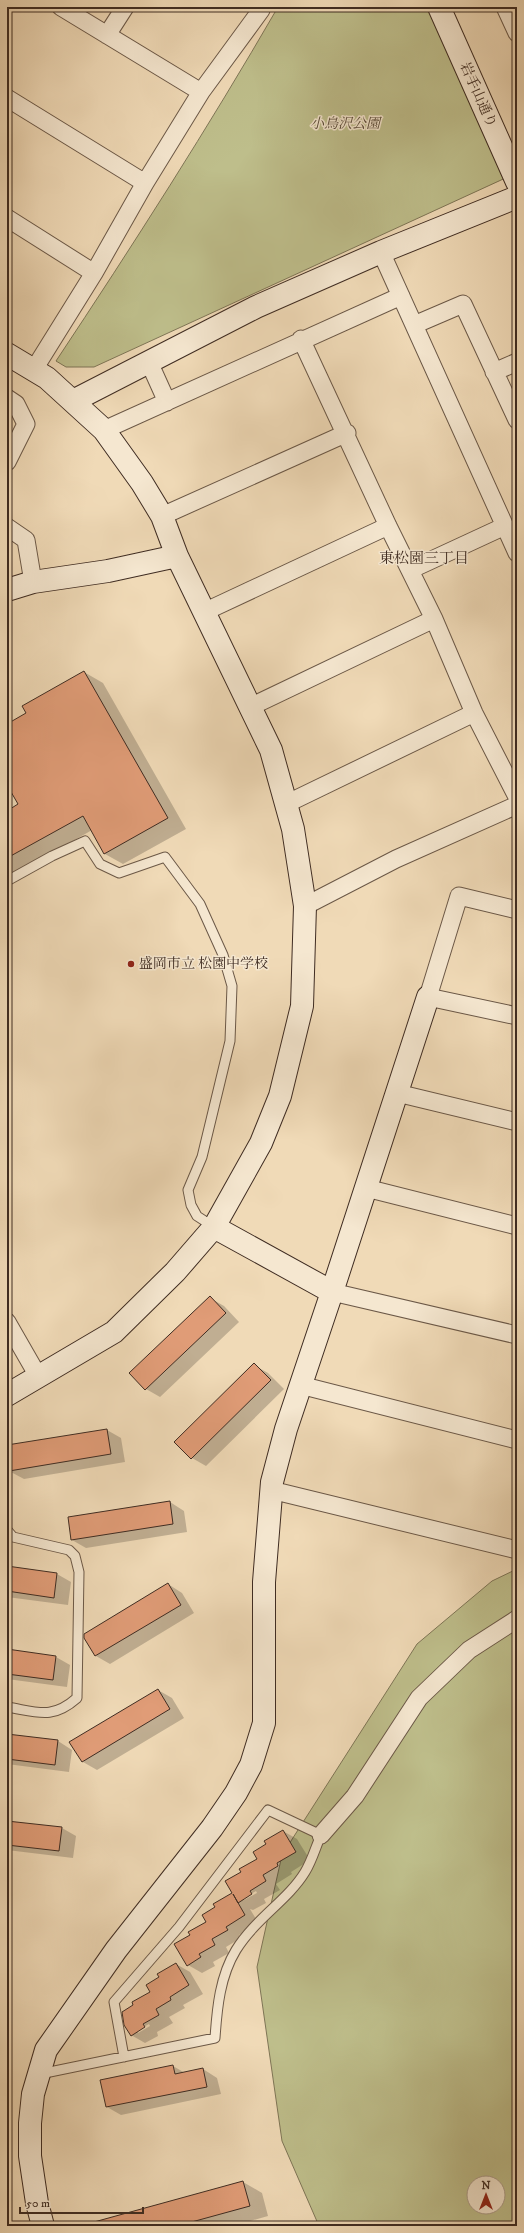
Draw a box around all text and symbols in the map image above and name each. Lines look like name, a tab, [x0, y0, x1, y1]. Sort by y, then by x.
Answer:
street label: 岩手山通り	[456, 59, 500, 131]
park label: 小鳥沢公園	[310, 115, 382, 133]
district label: 東松園三丁目	[379, 549, 469, 568]
place label: 盛岡市立 松園中学校	[139, 955, 268, 973]
marker: 盛岡市立 松園中学校	[126, 959, 136, 969]
north arrow	[466, 2175, 506, 2215]
text: N	[481, 2179, 491, 2193]
scale bar	[20, 2189, 143, 2215]
text: 50 m	[26, 2196, 50, 2211]

